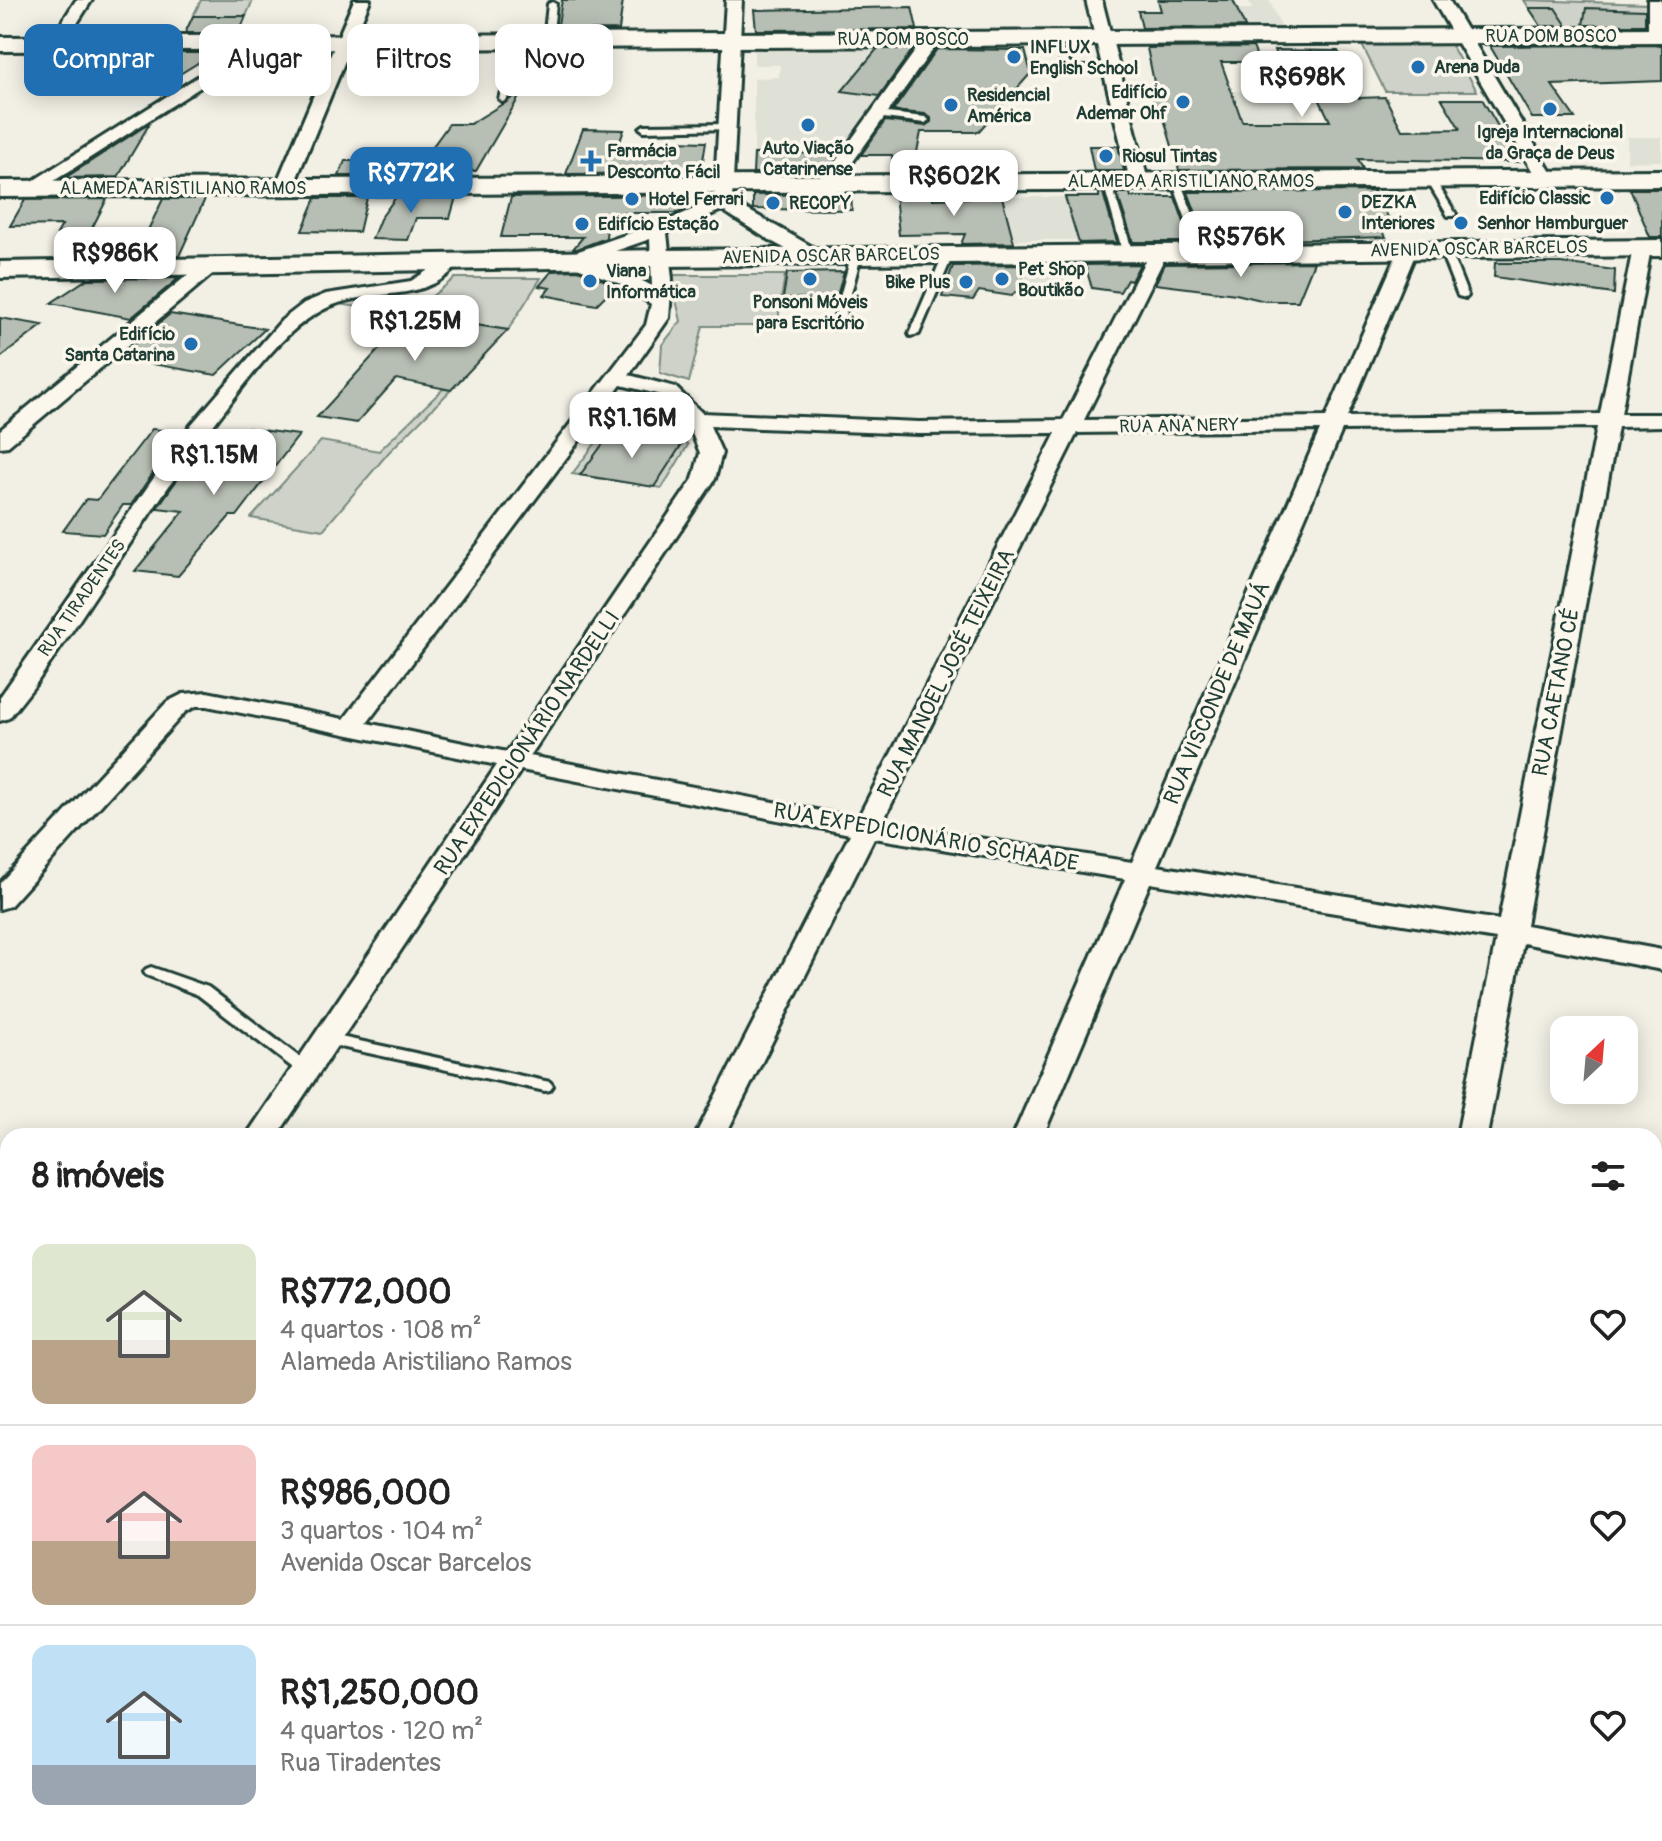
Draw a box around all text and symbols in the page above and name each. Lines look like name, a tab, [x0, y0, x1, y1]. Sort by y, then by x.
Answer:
chip: Comprar	[24, 24, 183, 96]
chip: Alugar	[199, 24, 331, 96]
chip: Filtros	[347, 24, 479, 96]
chip: Novo	[495, 24, 613, 96]
street label: RUA DOM BOSCO	[1485, 25, 1617, 48]
street label: RUA DOM BOSCO	[837, 28, 969, 51]
place label: INFLUX English School	[1030, 36, 1138, 80]
marker: INFLUX English School	[1005, 48, 1023, 66]
pin: R$698K	[1237, 51, 1367, 119]
place label: Arena Duda	[1434, 56, 1521, 79]
marker: Arena Duda	[1409, 58, 1427, 76]
text: R$698K	[1259, 61, 1345, 93]
place label: Edifício Ademar Ohf	[1076, 81, 1168, 125]
place label: Residencial América	[967, 84, 1050, 128]
marker: Edifício Ademar Ohf	[1174, 93, 1192, 111]
marker: Residencial América	[942, 96, 960, 114]
marker: Igreja Internacional da Graça de Deus	[1541, 100, 1559, 118]
marker: Auto Viação Catarinense	[799, 116, 817, 134]
place label: Igreja Internacional da Graça de Deus	[1477, 121, 1623, 165]
place label: Auto Viação Catarinense	[762, 137, 854, 181]
place label: Farmácia Desconto Fácil	[607, 140, 721, 184]
place label: Riosul Tintas	[1122, 145, 1218, 168]
pin: R$772K	[346, 147, 476, 215]
marker: Riosul Tintas	[1097, 147, 1115, 165]
pin: R$602K	[889, 150, 1019, 218]
marker: Farmácia Desconto Fácil	[582, 152, 600, 170]
text: R$772K	[368, 157, 454, 189]
text: R$602K	[908, 160, 1000, 192]
street label: ALAMEDA ARISTILIANO RAMOS	[1068, 170, 1314, 193]
street label: ALAMEDA ARISTILIANO RAMOS	[60, 177, 306, 200]
place label: Edifício Classic	[1479, 187, 1591, 210]
place label: Hotel Ferrari	[648, 188, 743, 211]
marker: Edifício Classic	[1598, 189, 1616, 207]
marker: Hotel Ferrari	[623, 190, 641, 208]
place label: DEZKA Interiores	[1361, 191, 1435, 235]
place label: RECOPY	[789, 192, 852, 215]
marker: RECOPY	[764, 194, 782, 212]
marker: DEZKA Interiores	[1336, 203, 1354, 221]
pin: R$576K	[1176, 211, 1306, 279]
place label: Senhor Hamburguer	[1477, 212, 1629, 235]
place label: Edifício Estação	[598, 213, 719, 236]
marker: Senhor Hamburguer	[1452, 214, 1470, 232]
marker: Edifício Estação	[573, 215, 591, 233]
text: R$576K	[1197, 221, 1285, 253]
pin: R$986K	[50, 227, 180, 295]
street label: AVENIDA OSCAR BARCELOS	[1370, 236, 1588, 262]
text: R$986K	[72, 237, 158, 269]
street label: AVENIDA OSCAR BARCELOS	[722, 243, 940, 269]
place label: Pet Shop Boutikão	[1018, 258, 1086, 302]
place label: Viana Informática	[606, 260, 697, 304]
marker: Ponsoni Móveis para Escritório	[801, 270, 819, 288]
marker: Pet Shop Boutikão	[993, 270, 1011, 288]
place label: Bike Plus	[885, 271, 951, 294]
marker: Viana Informática	[581, 272, 599, 290]
marker: Bike Plus	[957, 273, 975, 291]
place label: Ponsoni Móveis para Escritório	[752, 291, 869, 335]
pin: R$1.25M	[341, 295, 489, 363]
text: R$1.25M	[369, 305, 461, 337]
place label: Edifício Santa Catarina	[65, 323, 176, 367]
marker: Edifício Santa Catarina	[182, 335, 200, 353]
pin: R$1.16M	[558, 392, 706, 460]
text: R$1.16M	[587, 402, 677, 434]
street label: RUA ANA NERY	[1119, 413, 1240, 439]
pin: R$1.15M	[140, 429, 288, 497]
text: R$1.15M	[170, 439, 258, 471]
street label: RUA TIRADENTES	[33, 535, 131, 661]
street label: RUA MANOEL JOSÉ TEIXEIRA	[871, 544, 1021, 802]
street label: RUA VISCONDE DE MAUÁ	[1157, 577, 1277, 809]
street label: RUA EXPEDICIONÁRIO NARDELLI	[428, 605, 626, 881]
street label: RUA CAETANO CÉ	[1526, 605, 1586, 779]
street label: RUA EXPEDICIONÁRIO SCHAADE	[771, 796, 1081, 878]
north arrow	[1550, 1016, 1638, 1104]
map controls	[1550, 1016, 1638, 1104]
icon: filters	[1586, 1154, 1630, 1198]
text: 8 imóveis	[32, 1155, 164, 1198]
text: R$772,000	[280, 1271, 451, 1314]
icon: home	[96, 1276, 192, 1372]
icon: heart	[1586, 1302, 1630, 1346]
text: 4 quartos · 108 m²	[280, 1314, 482, 1346]
text: Alameda Aristiliano Ramos	[280, 1346, 572, 1378]
text: R$986,000	[280, 1472, 451, 1515]
icon: home	[96, 1477, 192, 1573]
icon: heart	[1586, 1503, 1630, 1547]
text: 3 quartos · 104 m²	[280, 1515, 483, 1547]
text: Avenida Oscar Barcelos	[280, 1547, 531, 1579]
text: R$1,250,000	[280, 1672, 479, 1715]
icon: home	[96, 1677, 192, 1773]
icon: heart	[1586, 1703, 1630, 1747]
text: 4 quartos · 120 m²	[280, 1715, 483, 1747]
text: Rua Tiradentes	[280, 1747, 441, 1779]

